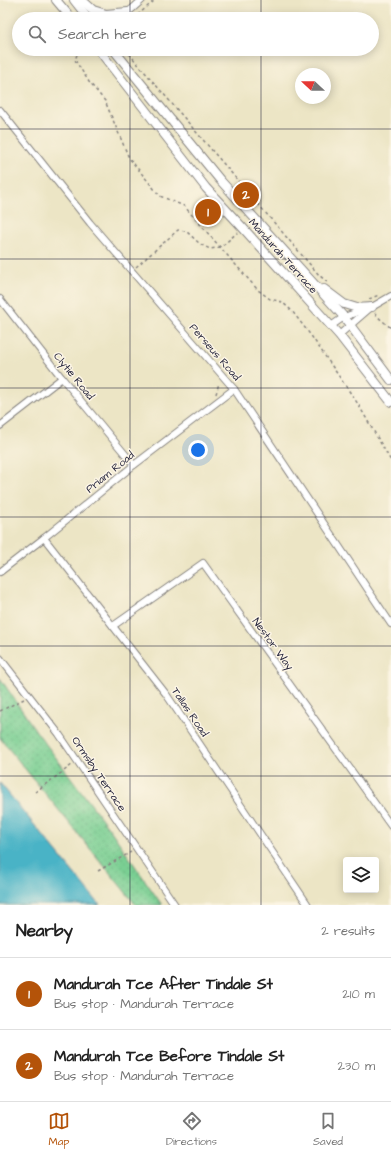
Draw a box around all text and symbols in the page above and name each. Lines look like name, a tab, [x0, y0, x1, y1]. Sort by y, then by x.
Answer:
search box	[12, 12, 379, 56]
icon: search	[26, 23, 48, 45]
text: Search here	[58, 24, 147, 45]
north arrow	[295, 68, 331, 104]
pin: 2	[233, 180, 259, 210]
pin: 1	[195, 197, 221, 227]
street label: Mandurah Terrace	[245, 215, 321, 297]
street label: Perseus Road	[186, 320, 244, 384]
street label: Clytie Road	[49, 349, 98, 404]
your location	[188, 440, 208, 460]
street label: Priam Road	[83, 448, 138, 496]
street label: Nestor Way	[248, 615, 297, 674]
street label: Tallas Road	[168, 684, 212, 740]
street label: Ormsby Terrace	[67, 733, 130, 815]
map controls	[343, 857, 379, 893]
button: layers	[343, 857, 379, 893]
text: Nearby	[16, 919, 73, 943]
text: 2 results	[321, 922, 375, 940]
text: Mandurah Tce After Tindale St	[54, 974, 273, 995]
text: 1	[28, 985, 30, 1003]
text: 210 m	[342, 985, 375, 1003]
text: Bus stop · Mandurah Terrace	[54, 995, 234, 1013]
text: Mandurah Tce Before Tindale St	[54, 1046, 284, 1067]
text: 2	[25, 1057, 33, 1075]
text: 230 m	[337, 1057, 375, 1075]
text: Bus stop · Mandurah Terrace	[54, 1067, 234, 1085]
tab: Map	[48, 1110, 70, 1149]
tab: Directions	[166, 1110, 217, 1149]
tab: Saved	[313, 1110, 343, 1149]

